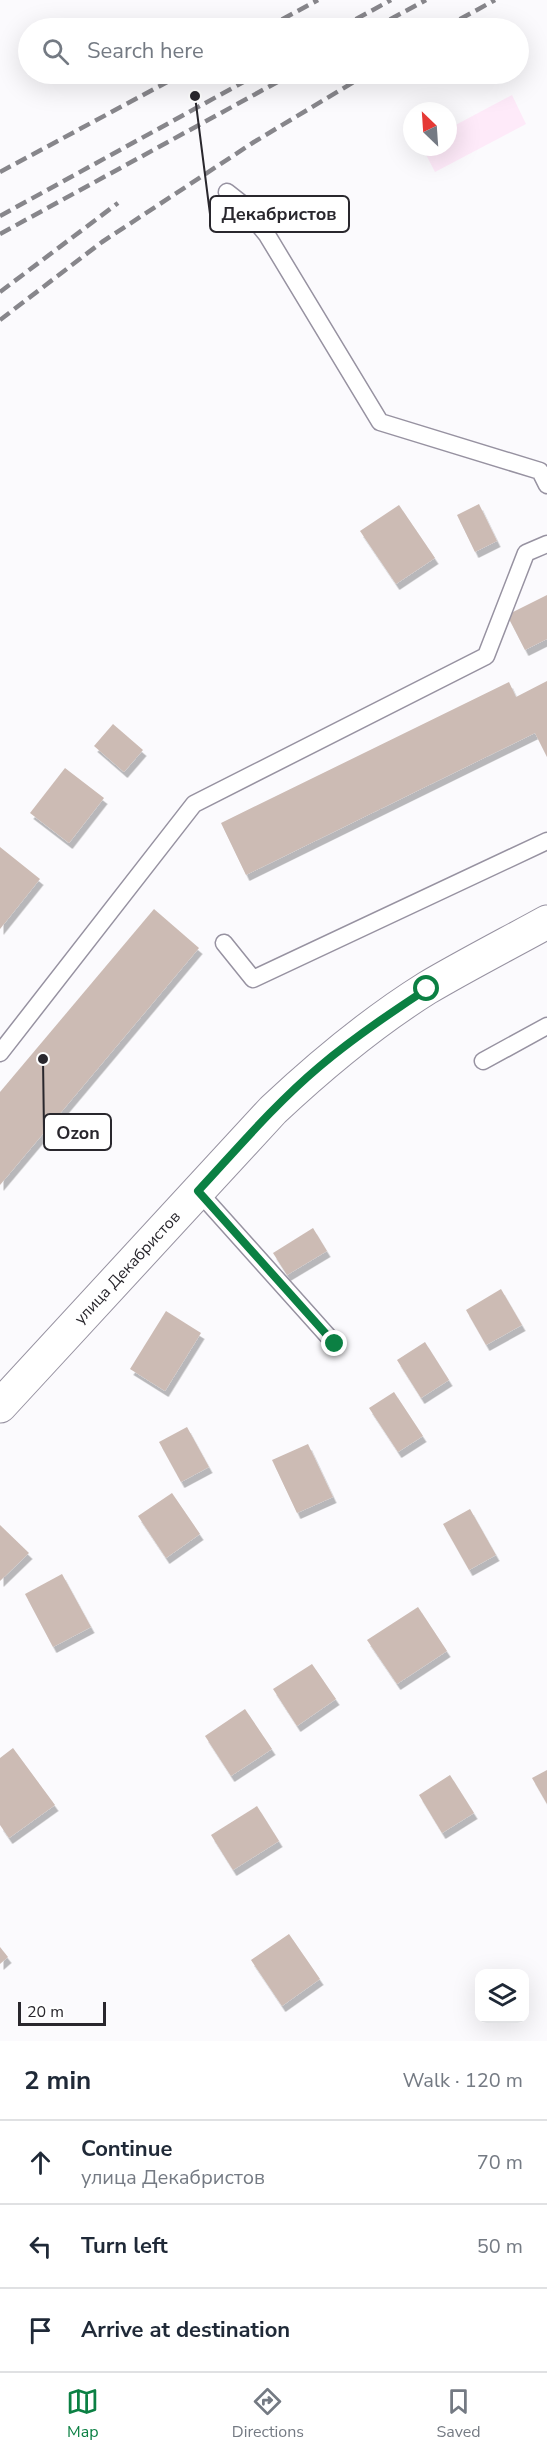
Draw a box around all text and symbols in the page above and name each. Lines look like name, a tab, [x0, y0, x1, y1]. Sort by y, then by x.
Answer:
search box	[18, 18, 529, 84]
icon: search	[39, 35, 72, 68]
text: Search here	[87, 36, 204, 66]
north arrow	[403, 102, 457, 156]
callout: Декабристов	[210, 196, 349, 232]
text: Декабристов	[221, 202, 337, 226]
route start	[413, 975, 439, 1001]
callout: Ozon	[44, 1114, 111, 1150]
text: Ozon	[56, 1121, 100, 1145]
street label: улица Декабристов	[69, 1206, 186, 1329]
route end	[321, 1330, 347, 1356]
map controls	[475, 1969, 529, 2023]
button: layers	[475, 1969, 529, 2023]
scale bar	[18, 1999, 106, 2026]
text: 20 m	[27, 2001, 64, 2023]
text: 2 min	[24, 2063, 91, 2098]
text: Walk · 120 m	[403, 2067, 523, 2094]
text: Continue	[81, 2134, 172, 2164]
icon: ahead	[24, 2146, 57, 2179]
text: 70 m	[477, 2149, 523, 2176]
text: улица Декабристов	[81, 2164, 265, 2191]
icon: left	[24, 2230, 57, 2263]
text: Turn left	[81, 2231, 168, 2261]
text: 50 m	[477, 2233, 523, 2260]
icon: arrive	[24, 2314, 57, 2347]
text: Arrive at destination	[81, 2315, 290, 2345]
tab: Map	[66, 2385, 99, 2443]
tab: Directions	[232, 2385, 304, 2443]
tab: Saved	[437, 2385, 481, 2443]

